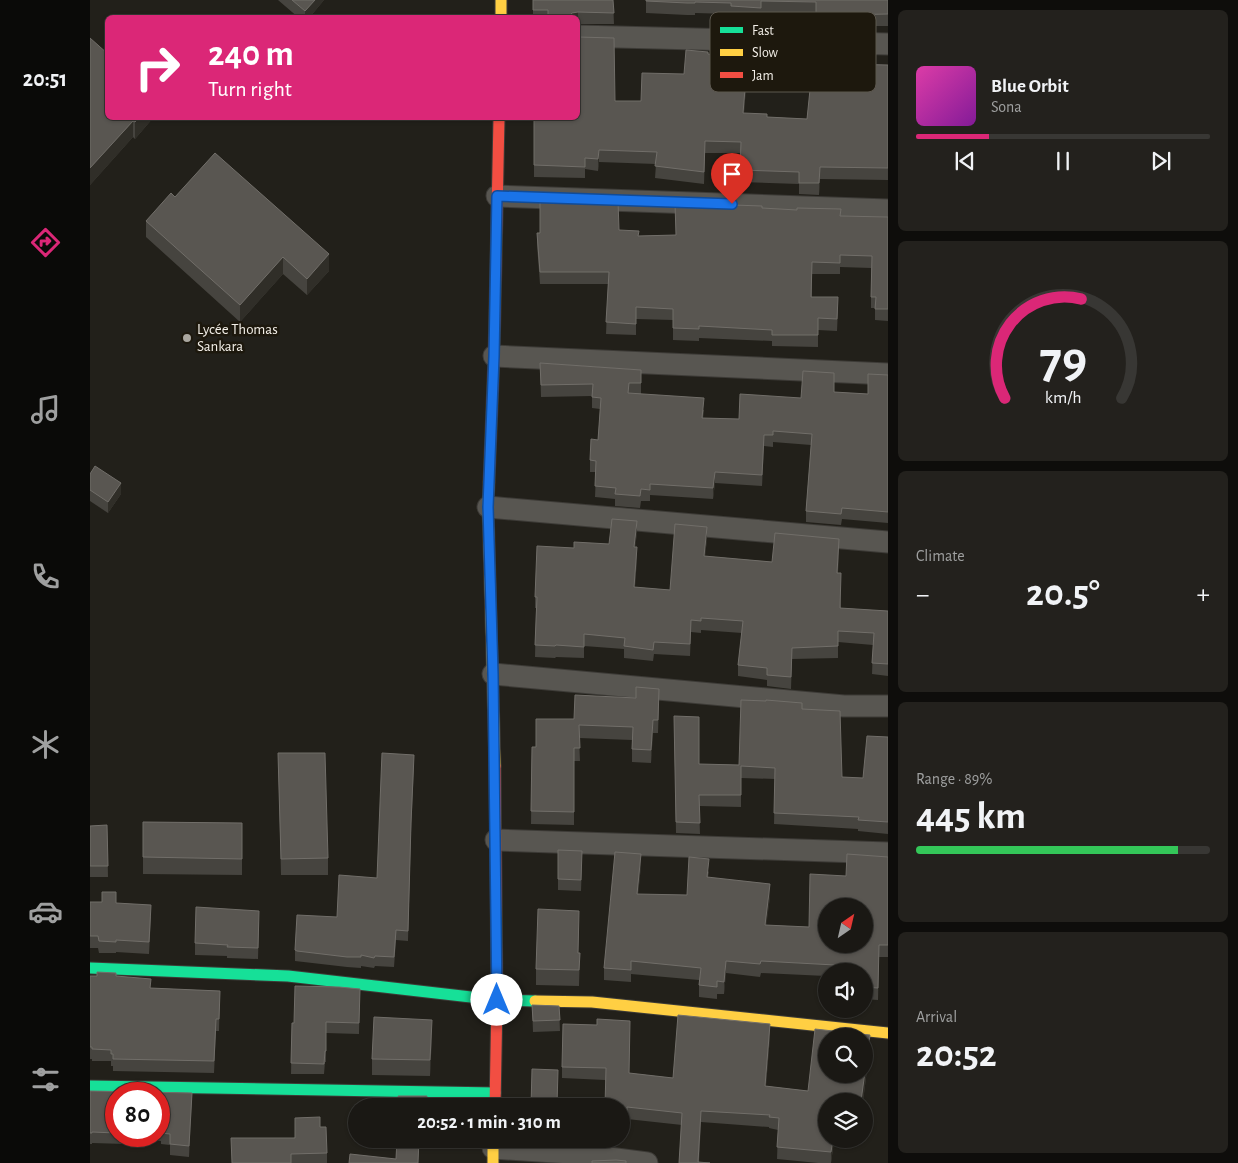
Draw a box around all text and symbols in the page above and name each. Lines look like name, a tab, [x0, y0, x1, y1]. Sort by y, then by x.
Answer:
legend	[710, 12, 876, 92]
text: Fast	[752, 24, 774, 38]
icon: right	[125, 35, 190, 100]
text: 240 m	[208, 37, 294, 72]
text: Slow	[752, 46, 779, 60]
text: 20:51	[23, 68, 67, 90]
text: Jam	[752, 69, 774, 83]
text: Blue Orbit	[991, 77, 1069, 96]
text: Turn right	[208, 78, 292, 100]
text: Sona	[991, 99, 1022, 115]
icon: previous	[951, 147, 979, 175]
icon: pause	[1049, 147, 1077, 175]
icon: next	[1147, 147, 1175, 175]
pin	[711, 153, 753, 204]
icon: arrive	[718, 160, 746, 188]
icon: directions	[28, 225, 63, 260]
place label: Lycée Thomas Sankara	[197, 322, 278, 354]
marker: Lycée Thomas Sankara	[181, 332, 193, 344]
text: 79	[1039, 335, 1087, 387]
text: km/h	[1045, 389, 1081, 407]
icon: music	[28, 392, 63, 427]
text: Climate	[916, 548, 965, 564]
icon: phone	[28, 559, 63, 594]
text: 20.5°	[1026, 575, 1100, 613]
text: −	[916, 581, 929, 609]
text: +	[1197, 581, 1210, 609]
icon: climate	[28, 727, 63, 762]
text: Range · 89%	[916, 771, 992, 787]
text: 445 km	[916, 798, 1026, 836]
icon: car	[28, 894, 63, 929]
north arrow	[818, 898, 872, 952]
map controls	[818, 898, 873, 1148]
button: sound	[818, 963, 873, 1018]
position arrow	[470, 973, 522, 1025]
text: Arrival	[916, 1009, 957, 1025]
button: search	[818, 1028, 873, 1083]
text: 20:52	[916, 1036, 997, 1074]
icon: filters	[28, 1062, 63, 1097]
speed limit sign: 80	[105, 1082, 170, 1147]
button: layers	[818, 1093, 873, 1148]
text: 20:52 · 1 min · 310 m	[417, 1113, 561, 1132]

